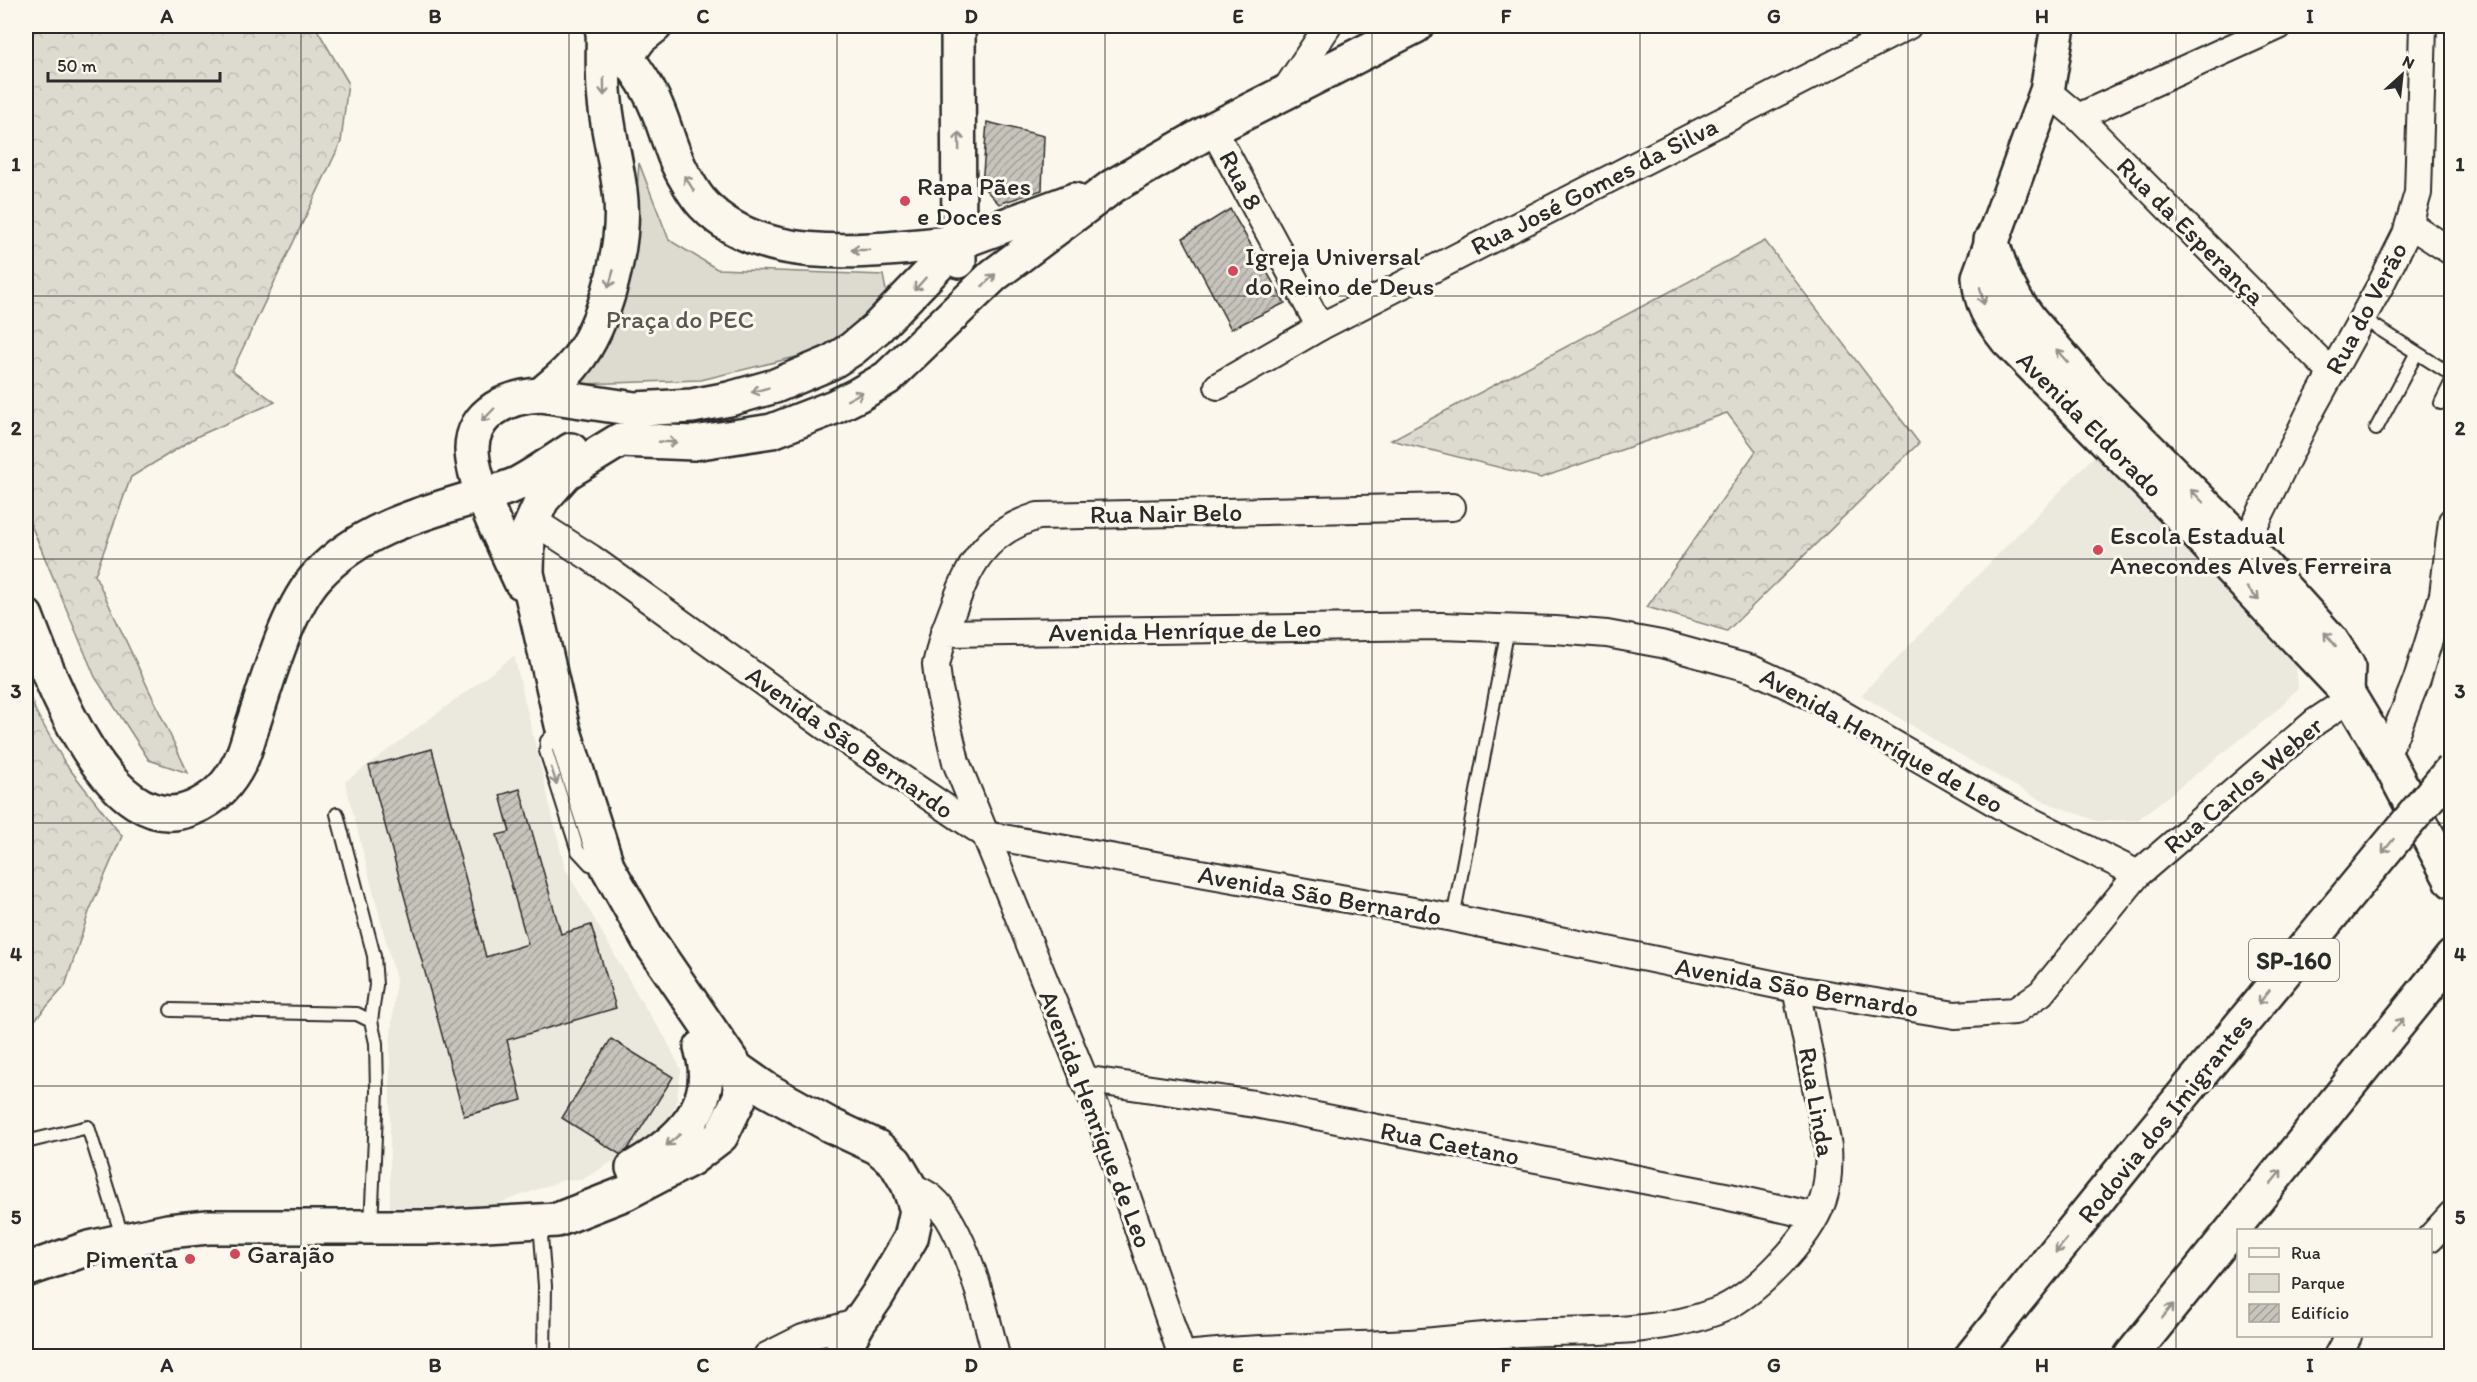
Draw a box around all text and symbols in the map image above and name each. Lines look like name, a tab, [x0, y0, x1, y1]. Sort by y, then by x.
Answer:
text: A	[160, 4, 174, 28]
text: B	[429, 4, 442, 28]
text: C	[697, 4, 710, 28]
text: D	[964, 4, 978, 28]
text: E	[1232, 4, 1244, 28]
text: F	[1501, 4, 1512, 28]
text: G	[1767, 4, 1781, 28]
text: H	[2035, 4, 2049, 28]
text: I	[2306, 4, 2314, 28]
scale bar	[48, 45, 220, 83]
north arrow	[2372, 45, 2432, 105]
text: N	[2399, 51, 2418, 73]
text: 50 m	[57, 55, 97, 77]
one-way arrow	[599, 76, 610, 96]
street label: Rua José Gomes da Silva	[1465, 110, 1723, 262]
one-way arrow	[953, 132, 965, 152]
street label: Rua 8	[1212, 145, 1270, 215]
street label: Rua da Esperança	[2110, 150, 2272, 312]
text: 1	[11, 152, 21, 176]
text: 1	[2455, 152, 2465, 176]
place label: Rapa Pães e Doces	[917, 170, 1031, 232]
one-way arrow	[682, 174, 695, 191]
marker: Rapa Pães e Doces	[898, 194, 912, 208]
street label: Rua do Verão	[2318, 236, 2414, 380]
place label: Igreja Universal do Reino de Deus	[1245, 240, 1434, 302]
one-way arrow	[851, 244, 871, 255]
marker: Igreja Universal do Reino de Deus	[1226, 264, 1240, 278]
one-way arrow	[605, 269, 617, 288]
one-way arrow	[982, 273, 997, 287]
one-way arrow	[913, 276, 927, 291]
one-way arrow	[1977, 286, 1989, 305]
park label: Praça do PEC	[606, 303, 754, 335]
street label: Avenida Eldorado	[2010, 344, 2170, 504]
one-way arrow	[2055, 348, 2068, 364]
one-way arrow	[751, 385, 770, 397]
one-way arrow	[846, 390, 864, 401]
one-way arrow	[481, 408, 495, 423]
text: 2	[11, 416, 22, 440]
text: 2	[2455, 416, 2466, 440]
one-way arrow	[658, 436, 678, 448]
one-way arrow	[2190, 489, 2204, 504]
street label: Rua Nair Belo	[1089, 496, 1243, 530]
place label: Escola Estadual Anecondes Alves Ferreira	[2110, 519, 2392, 581]
marker: Escola Estadual Anecondes Alves Ferreira	[2091, 543, 2105, 557]
one-way arrow	[2246, 587, 2260, 602]
street label: Avenida Henríque de Leo	[1048, 612, 1322, 648]
one-way arrow	[2323, 632, 2337, 647]
street label: Avenida São Bernardo	[740, 658, 960, 826]
street label: Avenida Henríque de Leo	[1755, 660, 2009, 820]
text: 3	[11, 679, 22, 703]
text: 3	[2455, 679, 2466, 703]
street label: Rua Carlos Weber	[2157, 709, 2329, 861]
one-way arrow	[549, 766, 560, 785]
one-way arrow	[2381, 838, 2394, 854]
street label: Avenida São Bernardo	[1196, 858, 1444, 932]
road number: SP-160	[2249, 939, 2339, 981]
text: 4	[10, 942, 22, 966]
text: 4	[2454, 942, 2466, 966]
street label: Avenida São Bernardo	[1673, 950, 1921, 1024]
street label: Avenida Henríque de Leo	[1032, 986, 1160, 1252]
one-way arrow	[2257, 989, 2271, 1004]
street label: Rodovia dos Imigrantes	[2070, 1006, 2260, 1230]
one-way arrow	[2391, 1017, 2404, 1033]
street label: Rua Linda	[1792, 1045, 1842, 1160]
street label: Rua Caetano	[1378, 1114, 1522, 1172]
one-way arrow	[666, 1133, 681, 1147]
one-way arrow	[2270, 1169, 2283, 1185]
text: 5	[11, 1205, 22, 1229]
text: 5	[2455, 1205, 2466, 1229]
legend	[2237, 1229, 2432, 1337]
place label: Garajão	[247, 1238, 335, 1270]
one-way arrow	[2054, 1238, 2067, 1254]
text: Rua	[2291, 1242, 2321, 1264]
place label: Pimenta	[85, 1243, 178, 1275]
marker: Garajão	[228, 1247, 242, 1261]
marker: Pimenta	[183, 1252, 197, 1266]
text: Parque	[2291, 1272, 2345, 1294]
text: Edifício	[2291, 1302, 2349, 1324]
one-way arrow	[2161, 1304, 2175, 1319]
text: A	[160, 1353, 174, 1377]
text: B	[429, 1353, 442, 1377]
text: C	[697, 1353, 710, 1377]
text: D	[964, 1353, 978, 1377]
text: E	[1232, 1353, 1244, 1377]
text: F	[1501, 1353, 1512, 1377]
text: G	[1767, 1353, 1781, 1377]
text: H	[2035, 1353, 2049, 1377]
text: I	[2306, 1353, 2314, 1377]

